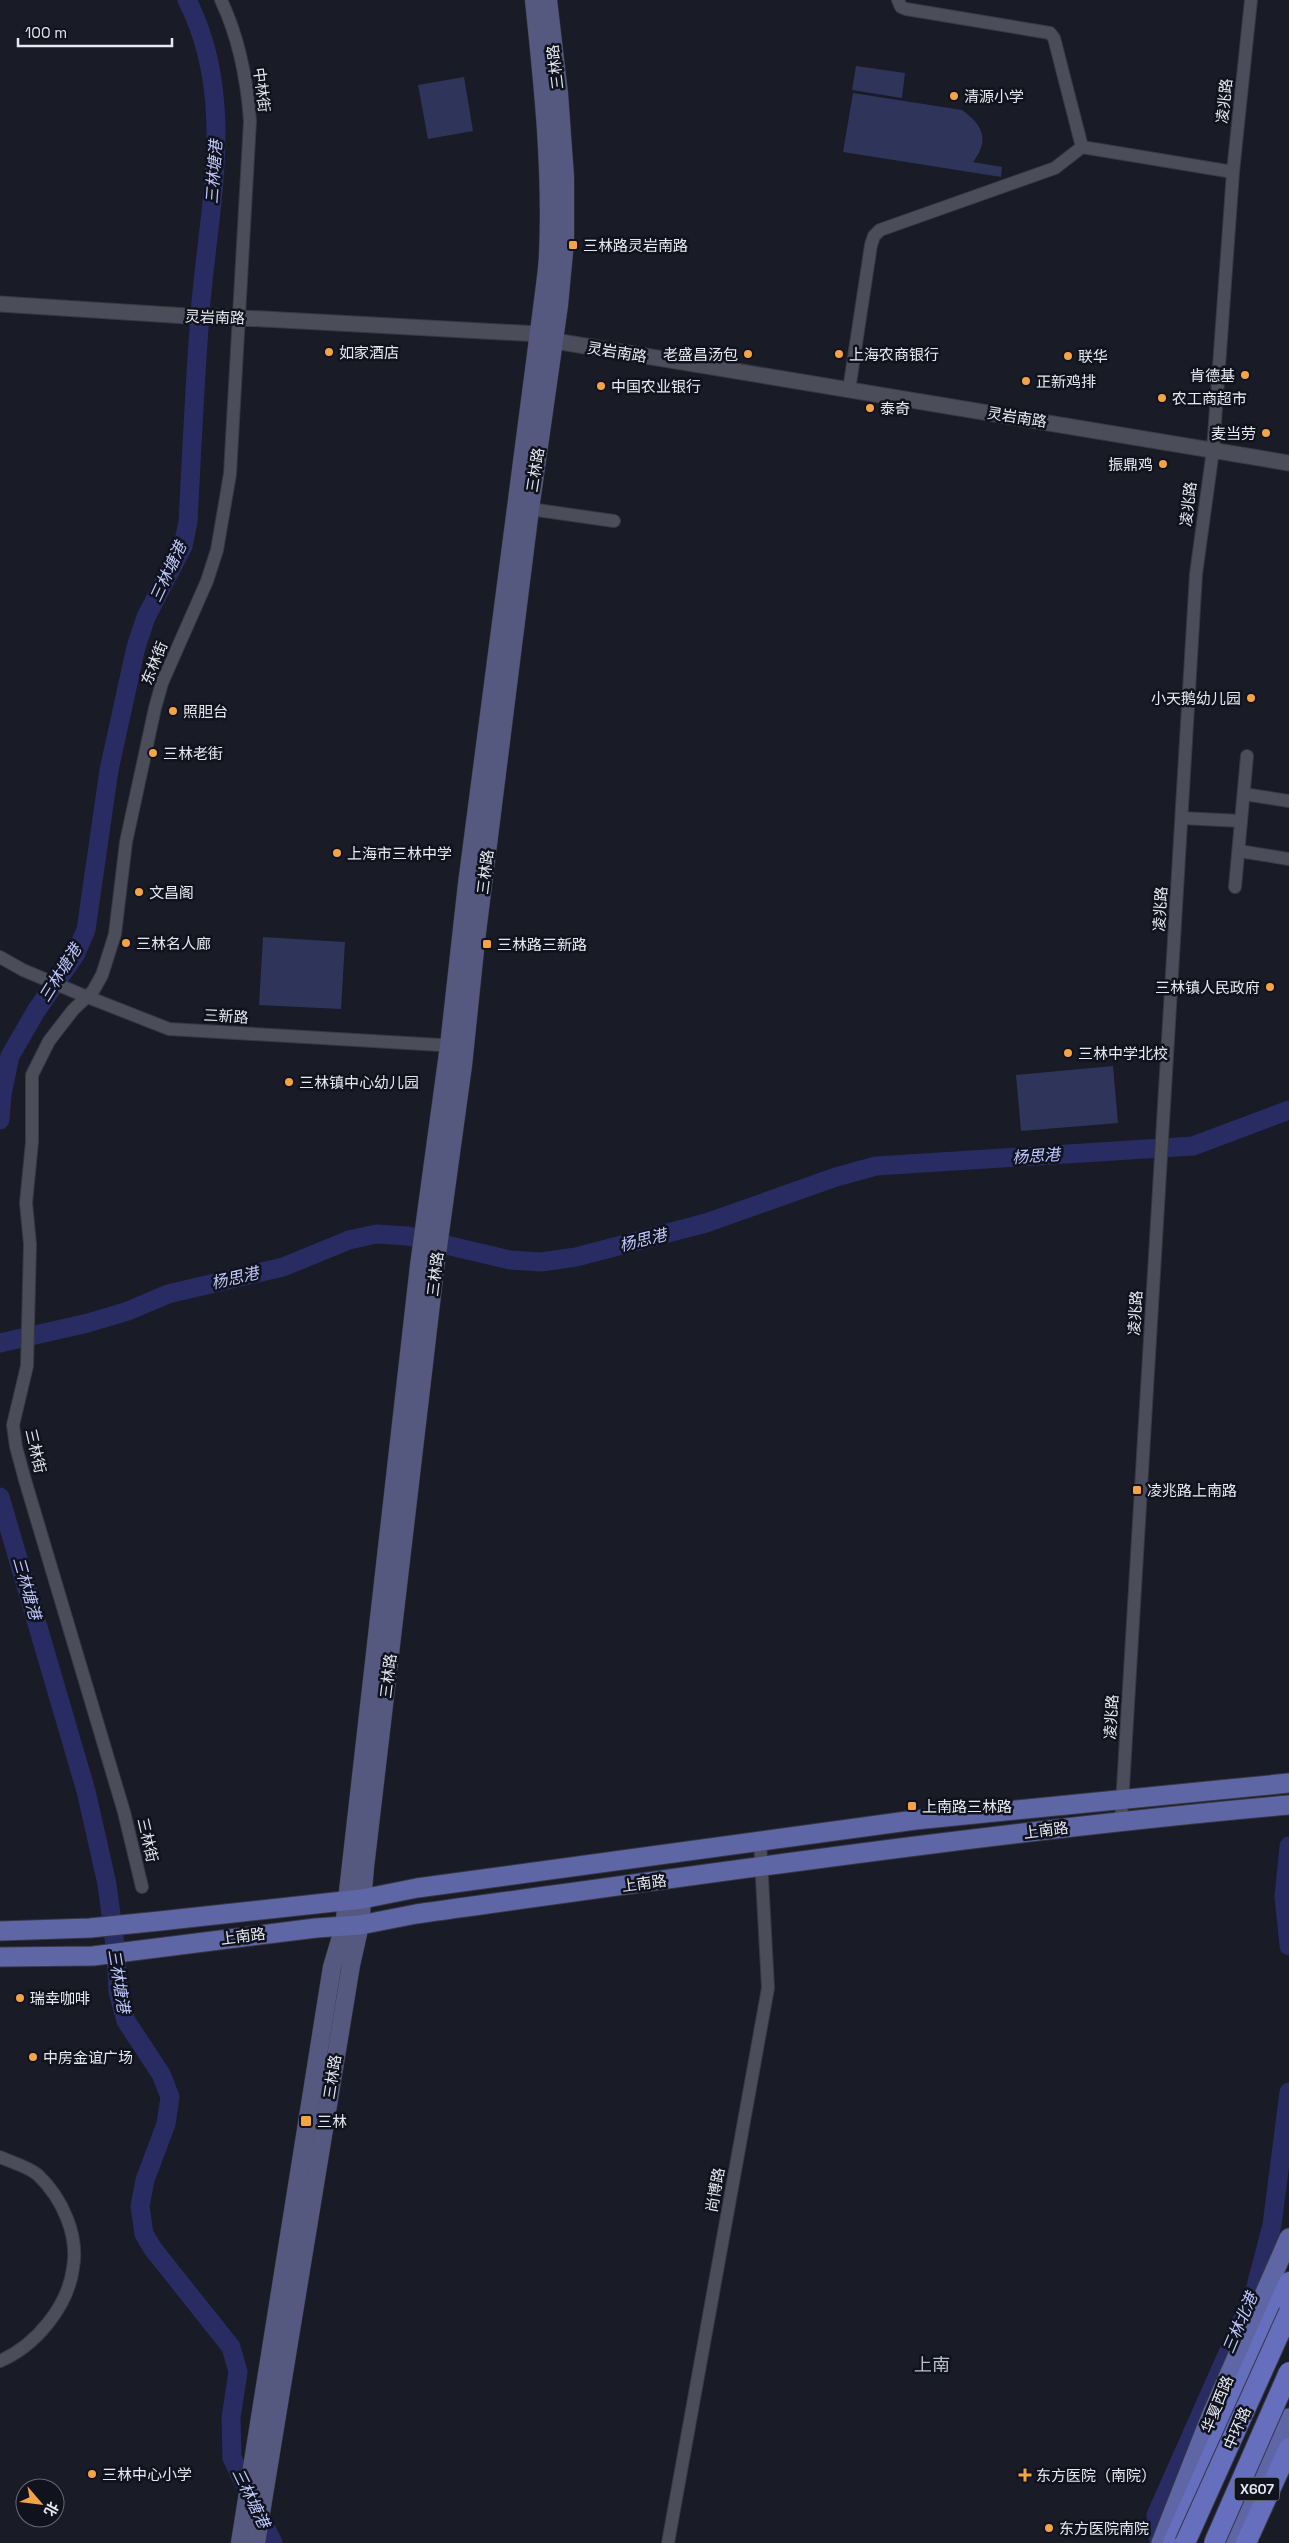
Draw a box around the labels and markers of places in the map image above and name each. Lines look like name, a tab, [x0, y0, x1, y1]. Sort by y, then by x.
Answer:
place label: 清源小学	[964, 87, 1024, 106]
marker: 清源小学	[948, 90, 960, 102]
place label: 三林路灵岩南路	[583, 236, 688, 255]
marker: 三林路灵岩南路	[567, 239, 579, 251]
place label: 如家酒店	[339, 343, 399, 362]
place label: 老盛昌汤包	[663, 345, 738, 364]
place label: 上海农商银行	[849, 345, 939, 364]
marker: 如家酒店	[323, 346, 335, 358]
place label: 联华	[1078, 347, 1108, 366]
marker: 老盛昌汤包	[742, 348, 754, 360]
marker: 上海农商银行	[833, 348, 845, 360]
marker: 联华	[1062, 350, 1074, 362]
place label: 肯德基	[1190, 366, 1235, 385]
marker: 肯德基	[1239, 369, 1251, 381]
place label: 正新鸡排	[1036, 372, 1096, 391]
marker: 正新鸡排	[1020, 375, 1032, 387]
place label: 中国农业银行	[611, 377, 701, 396]
marker: 中国农业银行	[595, 380, 607, 392]
place label: 农工商超市	[1172, 389, 1247, 408]
marker: 农工商超市	[1156, 392, 1168, 404]
place label: 泰奇	[880, 399, 910, 418]
marker: 泰奇	[864, 402, 876, 414]
place label: 麦当劳	[1211, 424, 1256, 443]
marker: 麦当劳	[1260, 427, 1272, 439]
place label: 振鼎鸡	[1108, 455, 1153, 474]
marker: 振鼎鸡	[1157, 458, 1169, 470]
place label: 小天鹅幼儿园	[1151, 689, 1241, 708]
marker: 小天鹅幼儿园	[1245, 692, 1257, 704]
place label: 照胆台	[183, 702, 228, 721]
marker: 照胆台	[167, 705, 179, 717]
place label: 三林老街	[163, 744, 223, 763]
marker: 三林老街	[147, 747, 159, 759]
place label: 上海市三林中学	[347, 844, 452, 863]
marker: 上海市三林中学	[331, 847, 343, 859]
place label: 文昌阁	[149, 883, 194, 902]
marker: 文昌阁	[133, 886, 145, 898]
place label: 三林名人廊	[136, 934, 211, 953]
place label: 三林路三新路	[497, 935, 587, 954]
marker: 三林名人廊	[120, 937, 132, 949]
marker: 三林路三新路	[481, 938, 493, 950]
place label: 三林镇人民政府	[1155, 978, 1260, 997]
marker: 三林镇人民政府	[1264, 981, 1276, 993]
place label: 三林中学北校	[1078, 1044, 1168, 1063]
marker: 三林中学北校	[1062, 1047, 1074, 1059]
place label: 三林镇中心幼儿园	[299, 1073, 419, 1092]
marker: 三林镇中心幼儿园	[283, 1076, 295, 1088]
place label: 凌兆路上南路	[1147, 1481, 1237, 1500]
marker: 凌兆路上南路	[1131, 1484, 1143, 1496]
place label: 上南路三林路	[922, 1797, 1012, 1816]
marker: 上南路三林路	[906, 1800, 918, 1812]
place label: 瑞幸咖啡	[30, 1989, 90, 2008]
marker: 瑞幸咖啡	[14, 1992, 26, 2004]
place label: 中房金谊广场	[43, 2048, 133, 2067]
marker: 中房金谊广场	[27, 2051, 39, 2063]
place label: 三林	[317, 2112, 347, 2131]
marker: 三林	[299, 2114, 313, 2128]
place label: 三林中心小学	[102, 2465, 192, 2484]
place label: 东方医院（南院）	[1036, 2466, 1156, 2485]
marker: 三林中心小学	[86, 2468, 98, 2480]
marker: 东方医院（南院）	[1018, 2468, 1032, 2482]
place label: 东方医院南院	[1059, 2519, 1149, 2538]
marker: 东方医院南院	[1043, 2522, 1055, 2534]

